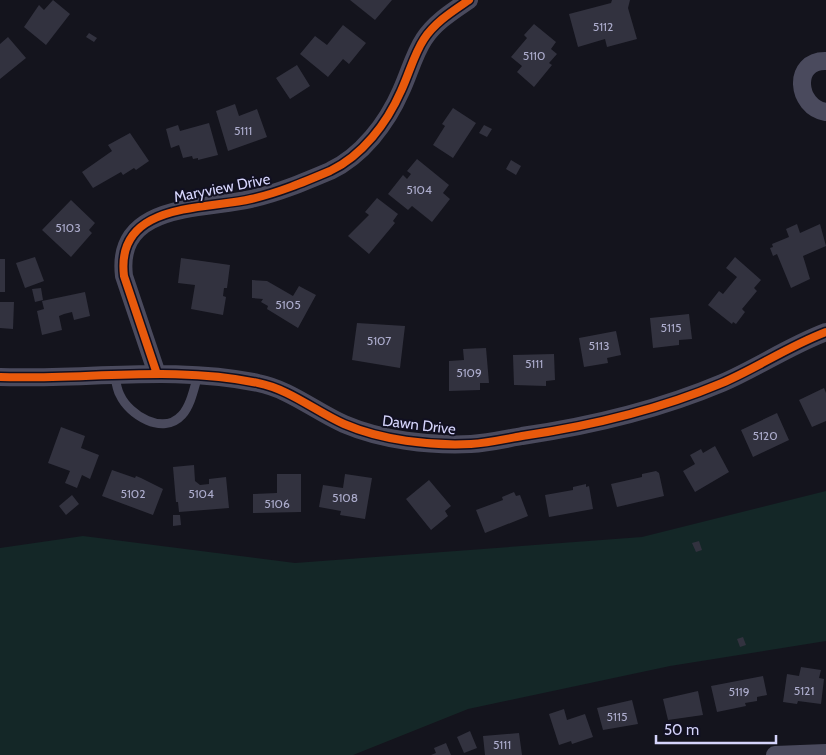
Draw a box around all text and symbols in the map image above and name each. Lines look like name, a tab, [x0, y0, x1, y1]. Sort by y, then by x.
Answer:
house number: 5112	[593, 19, 613, 34]
house number: 5110	[523, 48, 545, 63]
house number: 5111	[234, 123, 252, 138]
street label: Maryview Drive	[172, 170, 272, 206]
house number: 5104	[406, 182, 432, 197]
house number: 5103	[55, 220, 81, 235]
house number: 5105	[275, 297, 301, 312]
house number: 5115	[661, 320, 681, 335]
house number: 5107	[367, 333, 391, 348]
house number: 5113	[589, 338, 609, 353]
house number: 5111	[525, 356, 543, 371]
house number: 5109	[456, 365, 482, 380]
street label: Dawn Drive	[381, 412, 457, 438]
house number: 5120	[752, 428, 778, 443]
house number: 5102	[120, 486, 146, 501]
house number: 5104	[188, 486, 214, 501]
house number: 5108	[332, 490, 358, 505]
house number: 5106	[264, 496, 290, 511]
house number: 5121	[794, 683, 814, 698]
house number: 5119	[728, 684, 750, 699]
house number: 5115	[607, 709, 627, 724]
scale bar	[656, 712, 776, 744]
text: 50 m	[664, 721, 699, 739]
house number: 5111	[493, 737, 511, 752]

